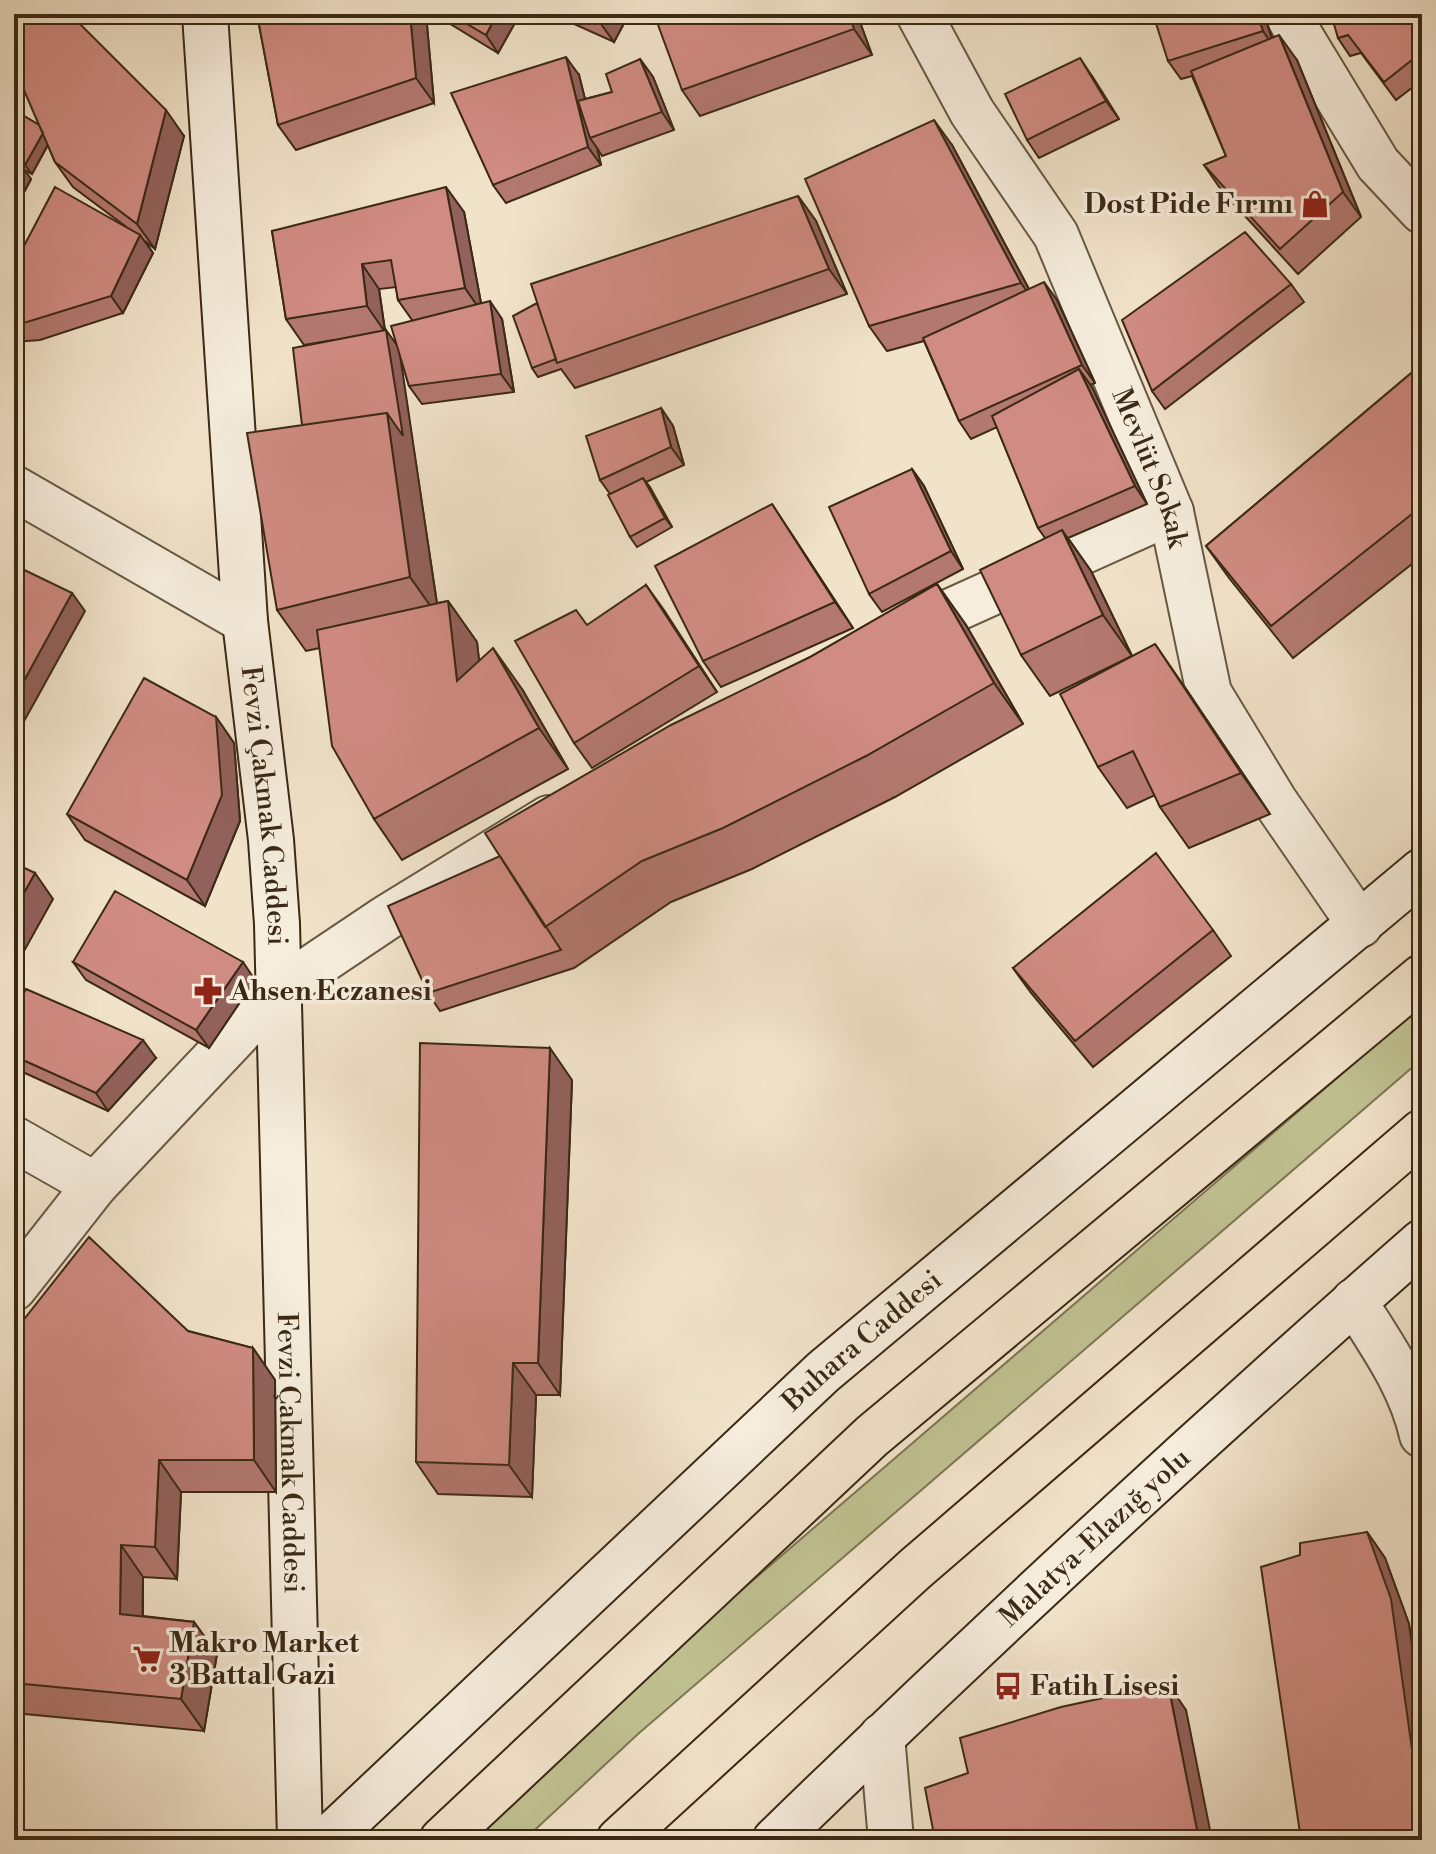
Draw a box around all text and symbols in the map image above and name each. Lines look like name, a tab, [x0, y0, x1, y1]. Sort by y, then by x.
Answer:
place label: Dost Pide Fırını	[1084, 187, 1293, 222]
shop icon: Dost Pide Fırını	[1300, 189, 1330, 219]
street label: Mevlüt Sokak	[1104, 383, 1196, 552]
street label: Fevzi Çakmak Caddesi	[233, 664, 295, 946]
place label: Ahsen Eczanesi	[229, 974, 432, 1009]
pharmacy icon: Ahsen Eczanesi	[193, 976, 223, 1006]
street label: Buhara Caddesi	[774, 1263, 949, 1419]
street label: Fevzi Çakmak Caddesi	[269, 1312, 311, 1594]
street label: Malatya-Elazığ yolu	[992, 1440, 1197, 1635]
place label: Makro Market 3 Battal Gazi	[169, 1626, 360, 1693]
supermarket icon: Makro Market 3 Battal Gazi	[132, 1644, 162, 1674]
place label: Fatih Lisesi	[1030, 1669, 1179, 1704]
bus stop icon: Fatih Lisesi	[993, 1671, 1023, 1701]

